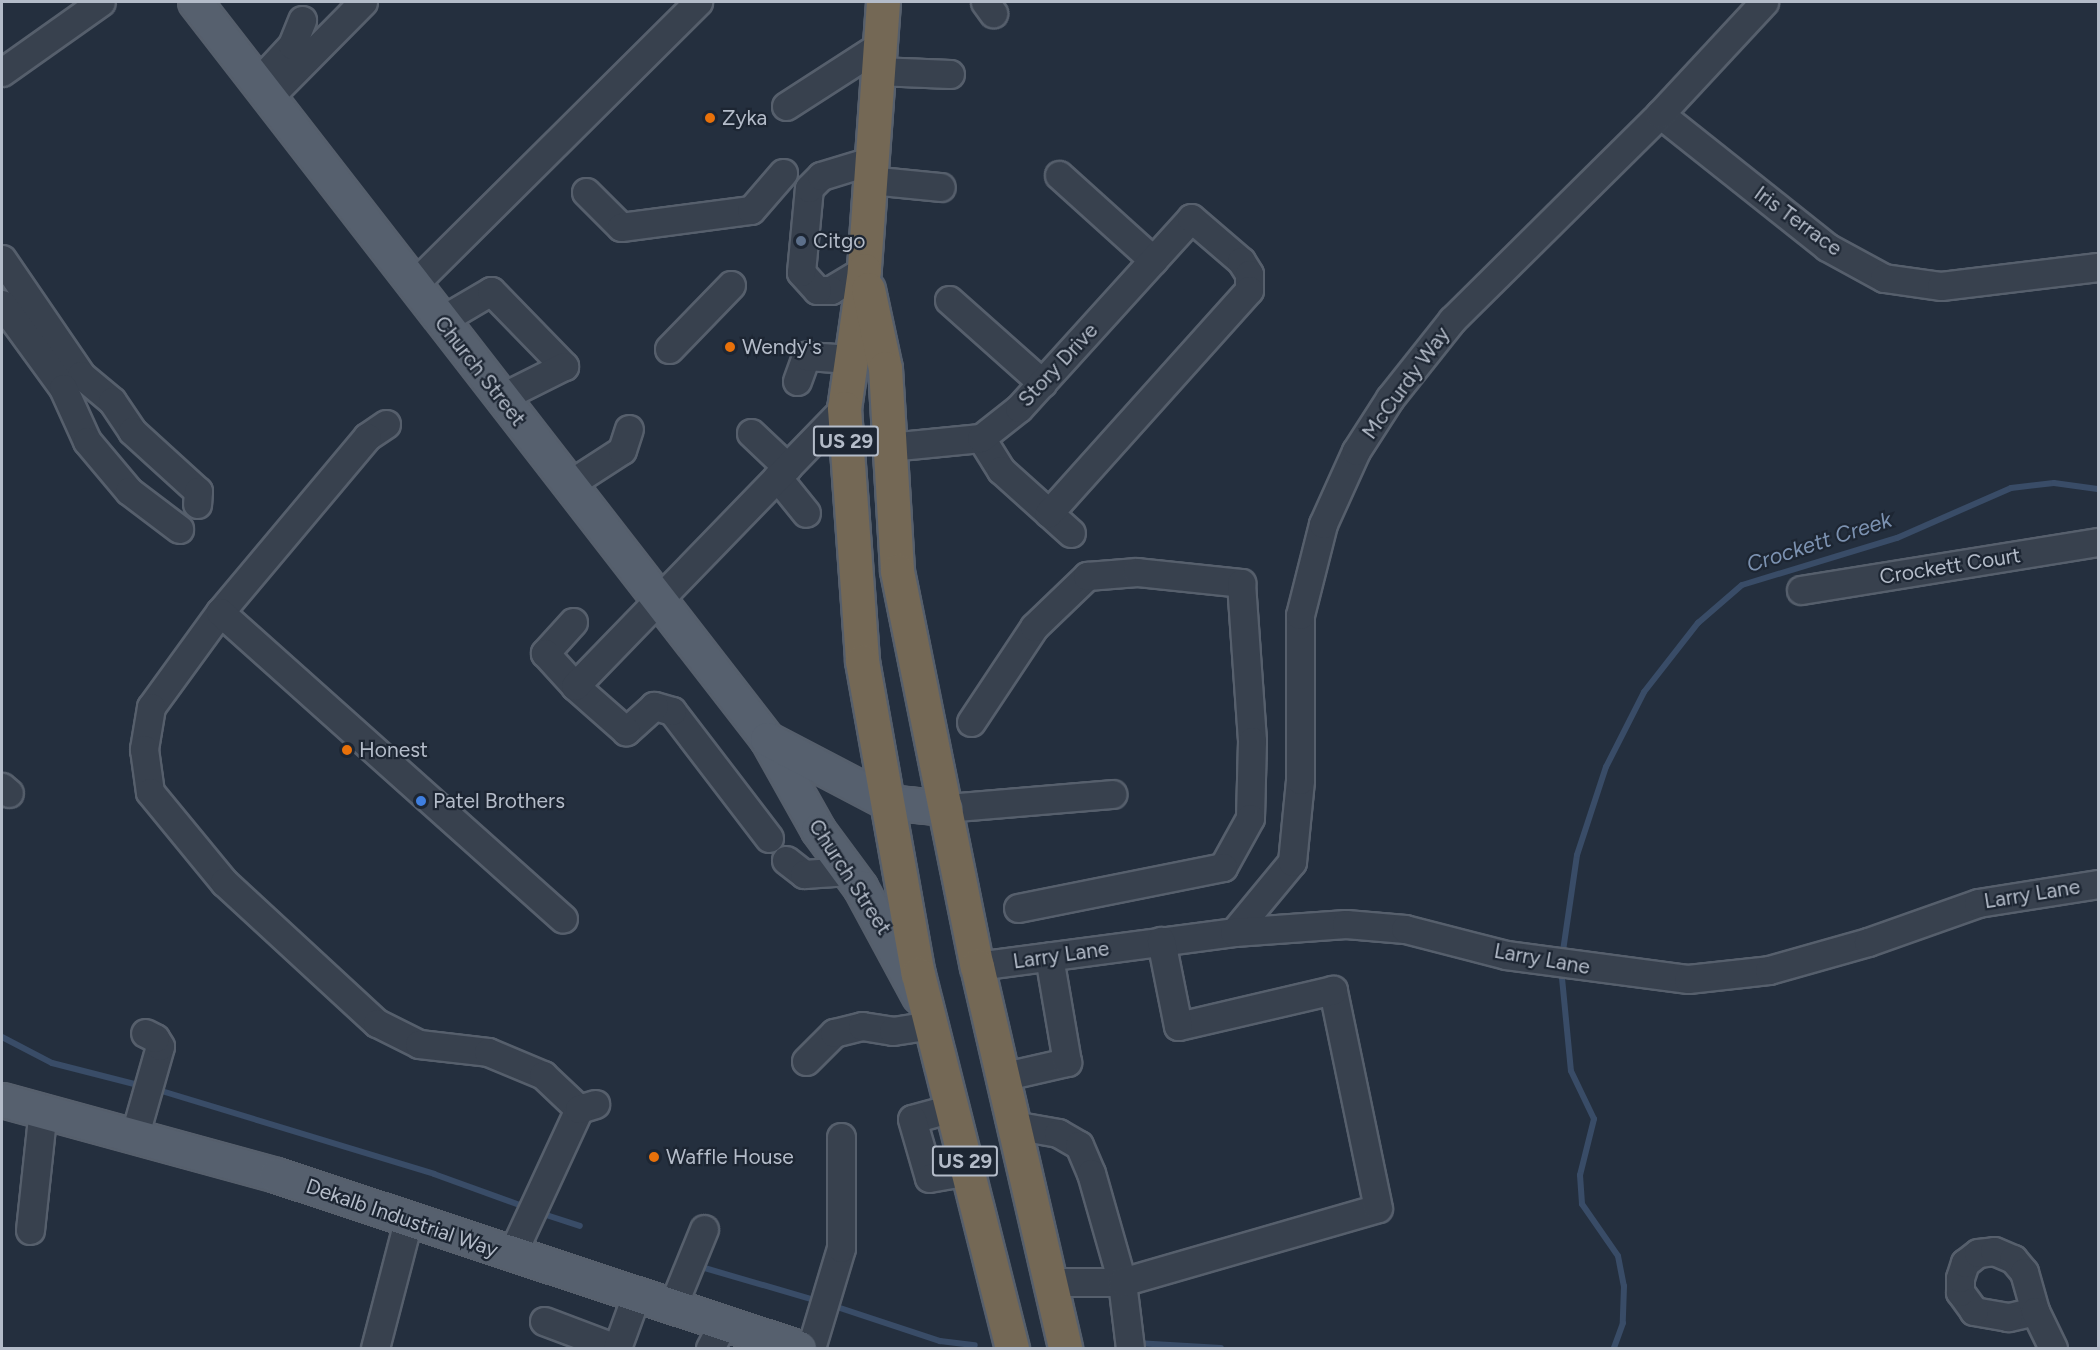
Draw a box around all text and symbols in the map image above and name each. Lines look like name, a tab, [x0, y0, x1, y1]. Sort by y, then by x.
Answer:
place label: Zyka	[722, 105, 767, 131]
marker: Zyka	[703, 111, 717, 125]
street label: Iris Terrace	[1749, 181, 1847, 261]
place label: Citgo	[813, 228, 865, 254]
marker: Citgo	[794, 234, 808, 248]
street label: Church Street	[429, 311, 531, 431]
street label: Story Drive	[1013, 318, 1103, 412]
street label: McCurdy Way	[1357, 322, 1455, 444]
place label: Wendy's	[742, 334, 822, 360]
marker: Wendy's	[723, 340, 737, 354]
road number: US 29	[812, 424, 880, 458]
water label: Crockett Creek	[1743, 506, 1895, 578]
street label: Crockett Court	[1878, 542, 2022, 590]
place label: Honest	[359, 737, 428, 763]
marker: Honest	[340, 743, 354, 757]
place label: Patel Brothers	[433, 788, 565, 814]
marker: Patel Brothers	[414, 794, 428, 808]
street label: Church Street	[803, 814, 897, 940]
street label: Larry Lane	[1982, 874, 2082, 914]
street label: Larry Lane	[1011, 936, 1111, 974]
street label: Larry Lane	[1492, 938, 1592, 980]
place label: Waffle House	[666, 1144, 794, 1170]
road number: US 29	[930, 1144, 1000, 1178]
marker: Waffle House	[647, 1150, 661, 1164]
street label: Dekalb Industrial Way	[303, 1173, 501, 1263]

